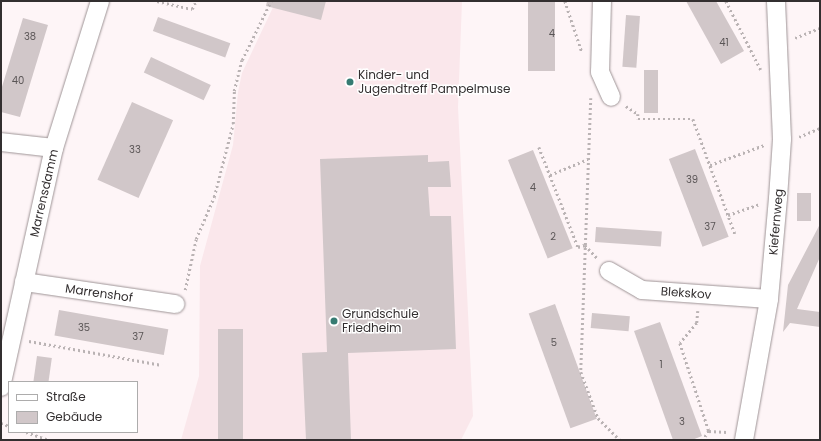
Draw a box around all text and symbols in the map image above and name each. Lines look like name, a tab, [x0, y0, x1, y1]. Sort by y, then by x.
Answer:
house number: 4	[549, 28, 555, 40]
house number: 38	[24, 31, 36, 43]
house number: 41	[719, 37, 729, 49]
place label: Kinder- und Jugendtreff Pampelmuse	[358, 68, 510, 96]
house number: 40	[12, 75, 24, 87]
marker: Kinder- und Jugendtreff Pampelmuse	[345, 77, 355, 87]
house number: 33	[129, 144, 141, 156]
street label: Marrensdamm	[27, 148, 61, 238]
house number: 39	[686, 174, 698, 186]
house number: 4	[530, 182, 536, 194]
street label: Kiefernweg	[766, 188, 786, 256]
house number: 37	[704, 221, 716, 233]
house number: 2	[550, 231, 556, 243]
street label: Marrenshof	[64, 281, 134, 305]
street label: Blekskov	[660, 284, 712, 302]
place label: Grundschule Friedheim	[342, 307, 419, 335]
marker: Grundschule Friedheim	[329, 316, 339, 326]
house number: 35	[78, 322, 90, 334]
house number: 37	[132, 331, 144, 343]
house number: 5	[551, 337, 557, 349]
house number: 1	[659, 359, 663, 371]
legend	[8, 381, 138, 433]
text: Straße	[46, 388, 86, 405]
text: Gebäude	[46, 408, 102, 425]
house number: 3	[679, 416, 685, 428]

